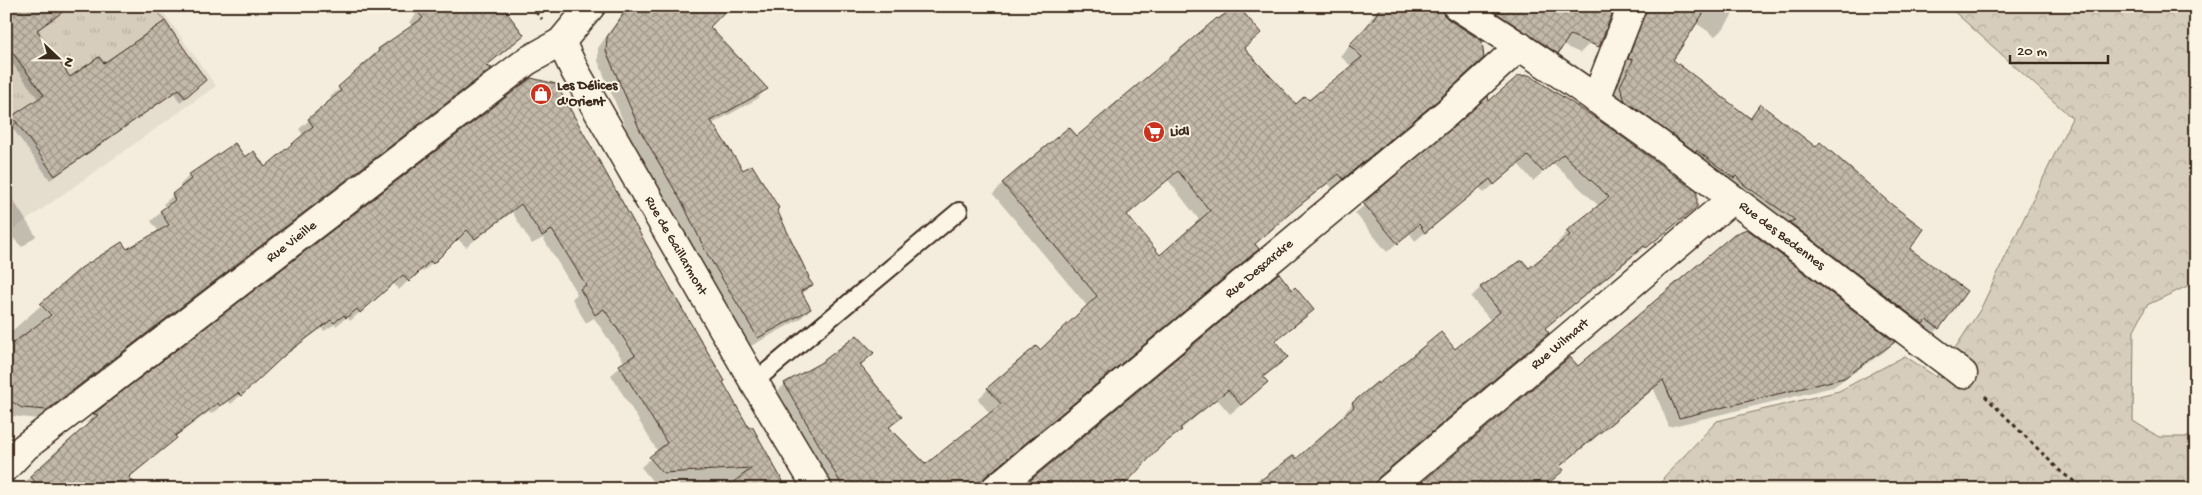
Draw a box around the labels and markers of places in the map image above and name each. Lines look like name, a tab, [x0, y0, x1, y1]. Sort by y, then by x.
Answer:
place label: Les Délices d'Orient	[557, 78, 618, 111]
shop icon: Les Délices d'Orient	[529, 82, 553, 106]
supermarket icon: Lidl	[1142, 120, 1166, 144]
place label: Lidl	[1170, 124, 1189, 141]

